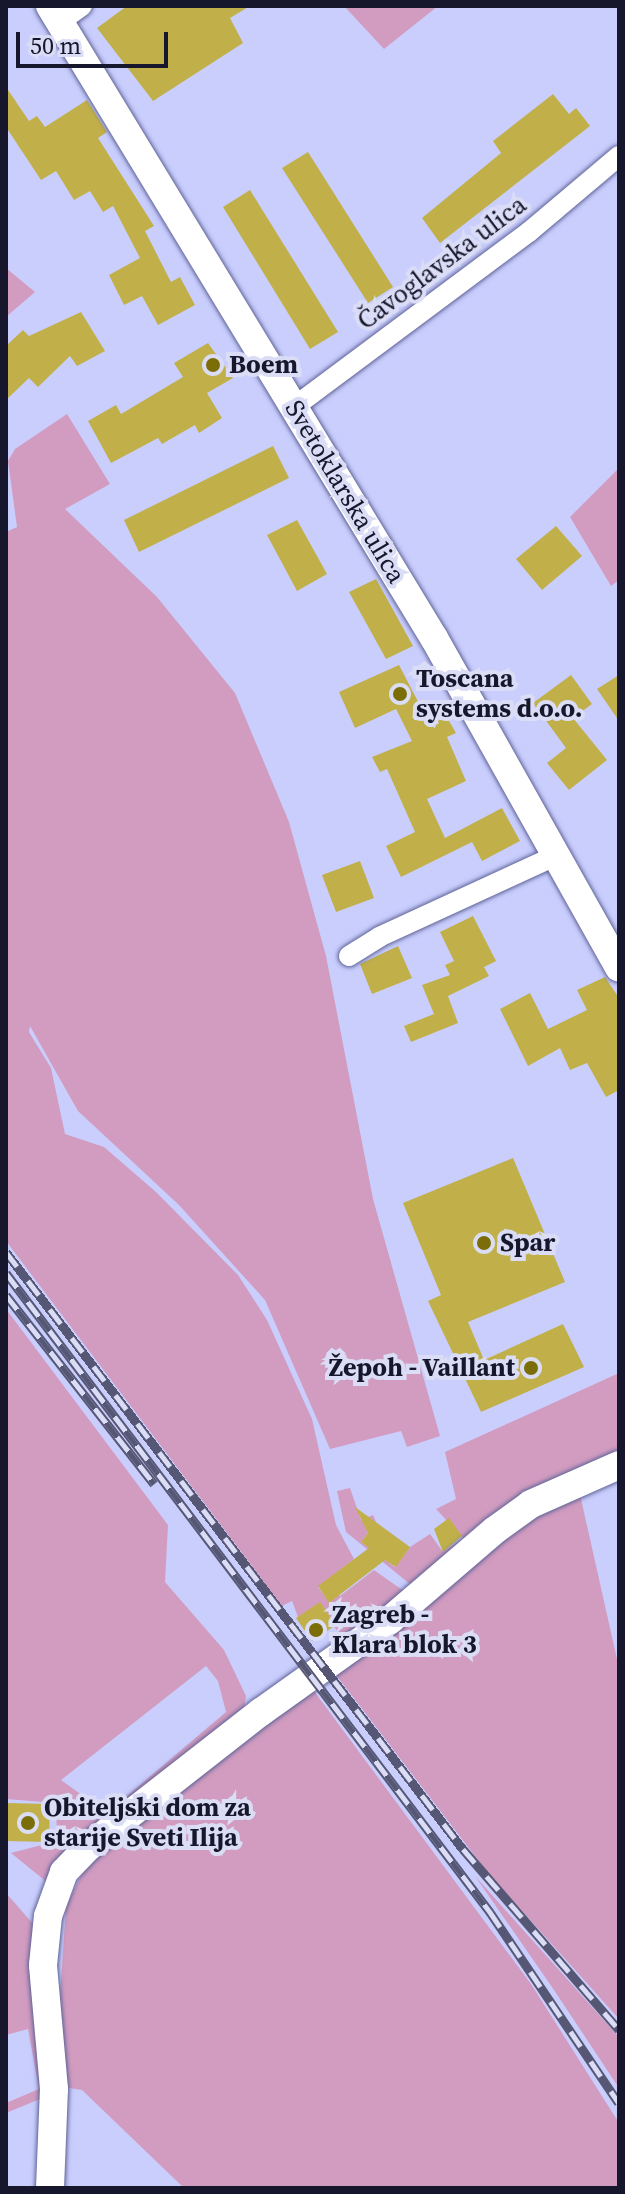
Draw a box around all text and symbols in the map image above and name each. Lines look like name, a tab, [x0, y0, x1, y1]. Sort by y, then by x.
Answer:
scale bar	[20, 16, 172, 66]
text: 50 m	[30, 29, 81, 62]
street label: Čavoglavska ulica	[351, 189, 533, 337]
place label: Boem	[229, 349, 298, 381]
marker: Boem	[204, 356, 222, 374]
street label: Svetoklarska ulica	[278, 395, 412, 589]
place label: Toscana systems d.o.o.	[416, 663, 582, 724]
marker: Toscana systems d.o.o.	[391, 685, 409, 703]
place label: Spar	[500, 1227, 555, 1259]
marker: Spar	[475, 1234, 493, 1252]
place label: Žepoh - Vaillant	[328, 1352, 515, 1384]
marker: Žepoh - Vaillant	[522, 1359, 540, 1377]
place label: Zagreb - Klara blok 3	[332, 1599, 477, 1660]
marker: Zagreb - Klara blok 3	[307, 1621, 325, 1639]
place label: Obiteljski dom za starije Sveti Ilija	[44, 1792, 251, 1854]
marker: Obiteljski dom za starije Sveti Ilija	[19, 1814, 37, 1832]

